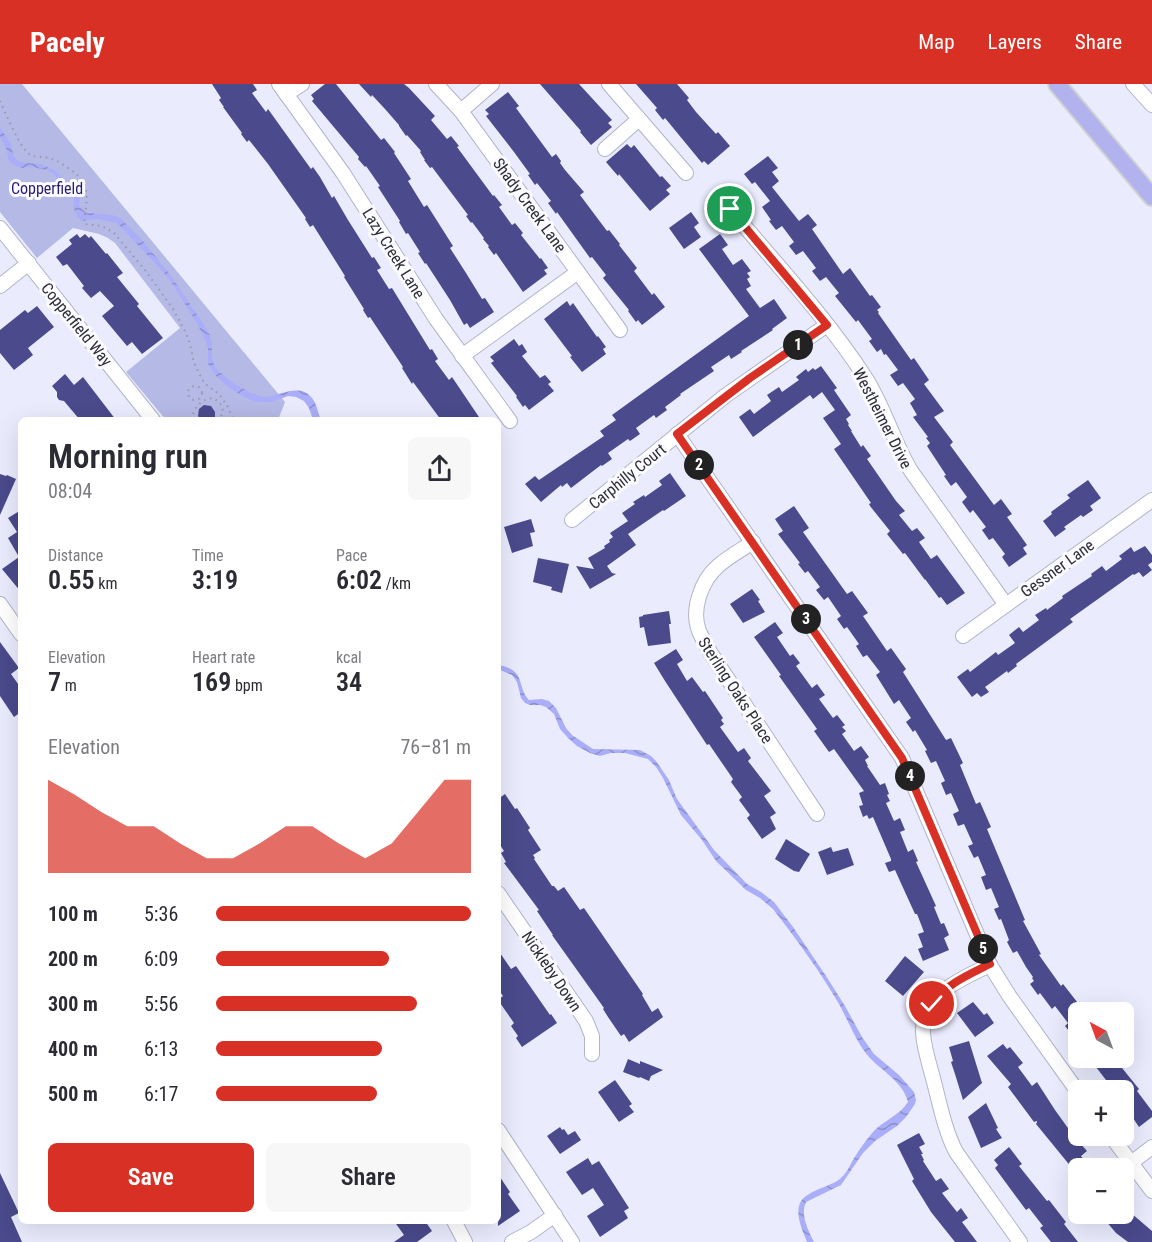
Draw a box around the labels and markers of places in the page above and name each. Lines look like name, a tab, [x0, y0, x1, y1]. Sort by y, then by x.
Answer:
pin	[704, 183, 755, 234]
pin: 1	[783, 330, 813, 360]
pin: 2	[684, 450, 714, 480]
pin: 3	[791, 604, 821, 634]
pin: 4	[895, 761, 925, 791]
pin: 5	[968, 934, 998, 964]
pin	[906, 978, 957, 1029]

